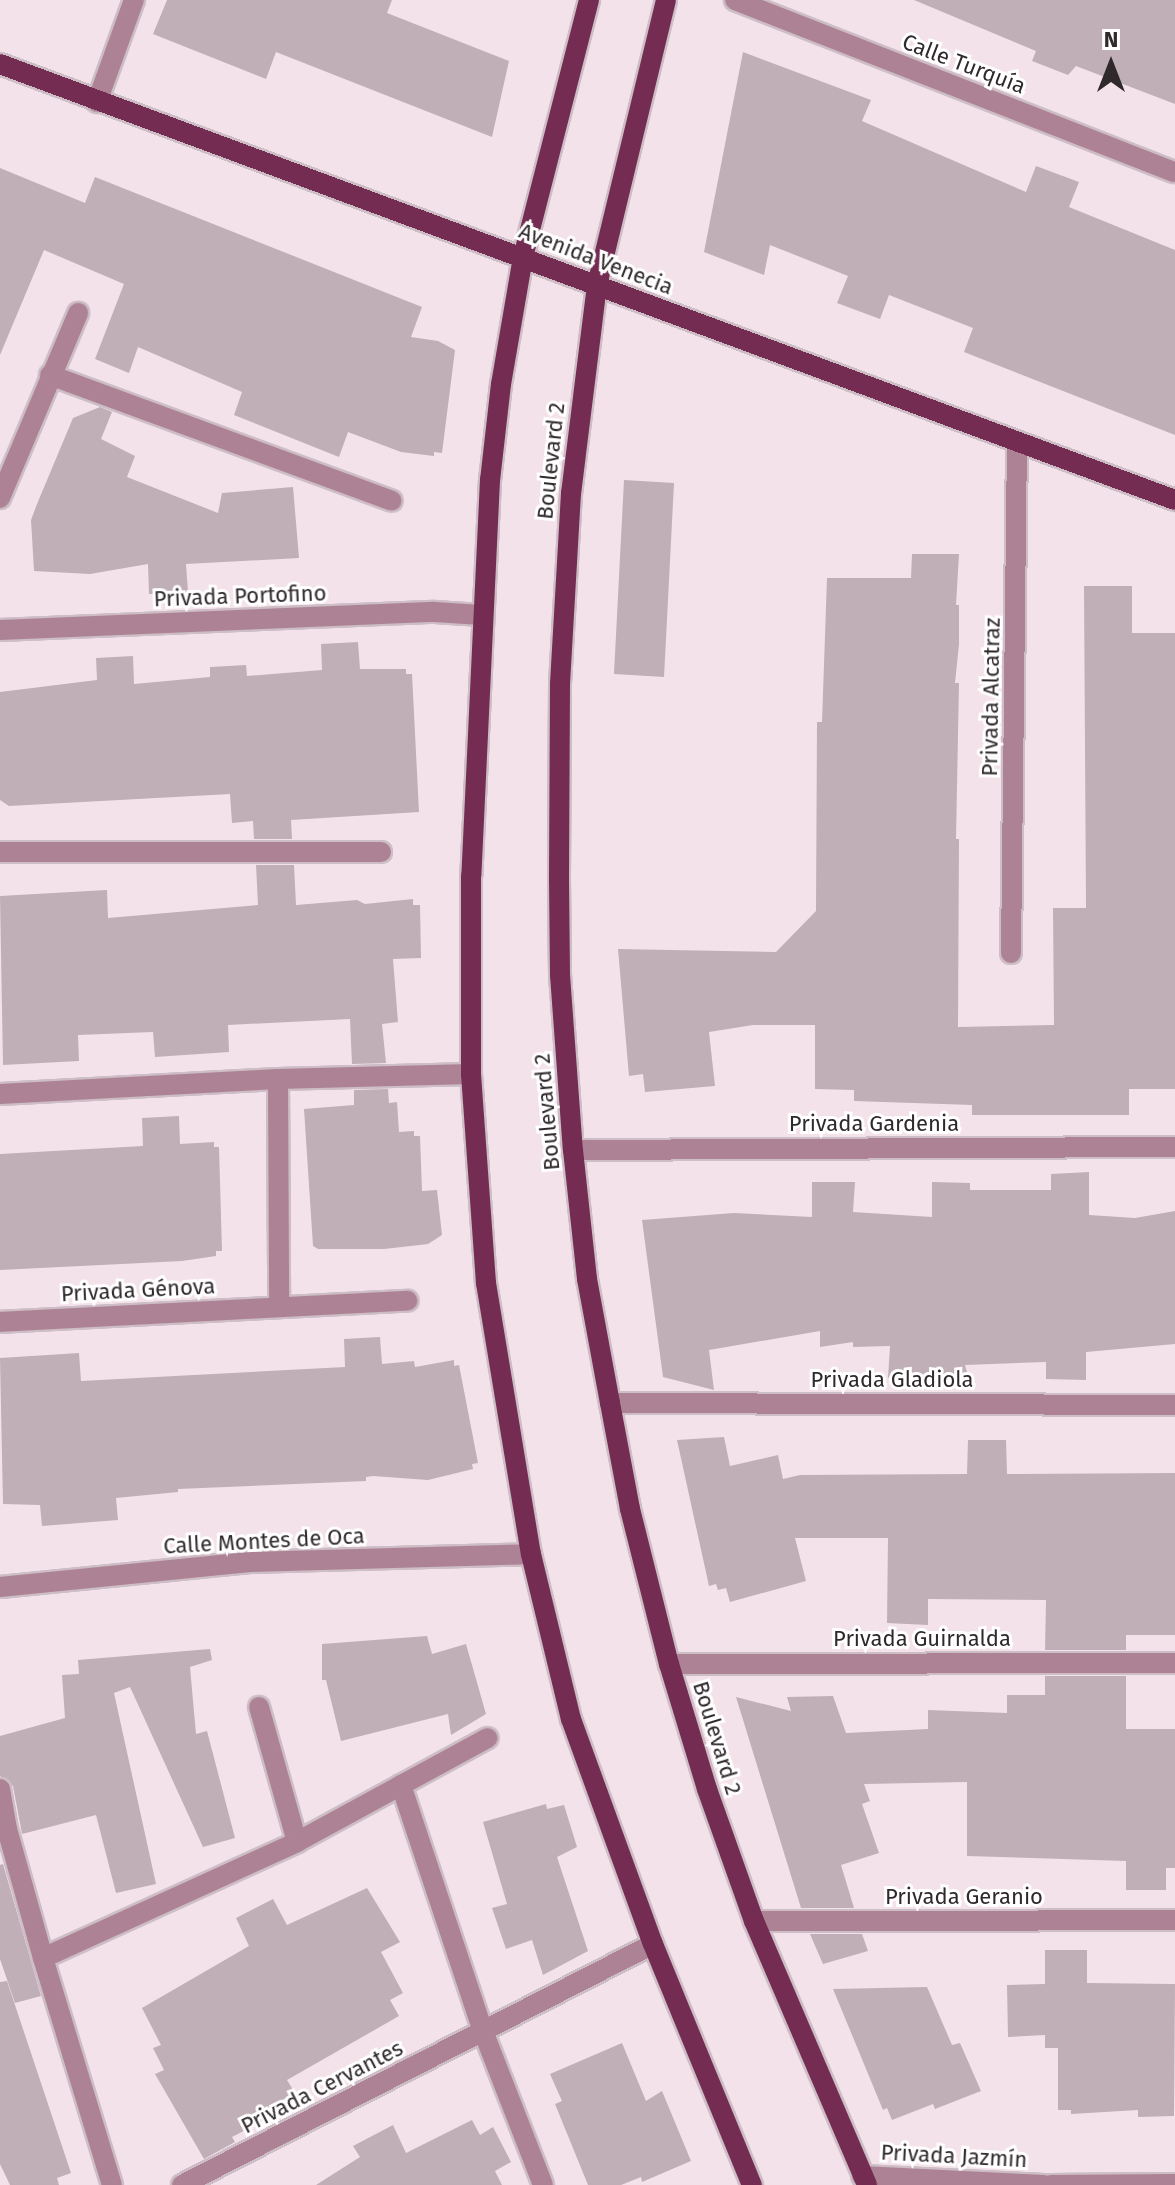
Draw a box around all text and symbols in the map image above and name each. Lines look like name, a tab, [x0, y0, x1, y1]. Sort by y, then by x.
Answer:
north arrow	[1071, 24, 1151, 104]
text: N	[1104, 26, 1118, 53]
street label: Calle Turquía	[899, 28, 1029, 100]
street label: Avenida Venecia	[515, 218, 677, 300]
street label: Boulevard 2	[532, 401, 570, 521]
street label: Privada Portofino	[153, 580, 327, 612]
street label: Privada Alcatraz	[976, 617, 1006, 777]
street label: Boulevard 2	[529, 1052, 565, 1172]
street label: Privada Gardenia	[789, 1111, 959, 1137]
street label: Privada Génova	[60, 1273, 216, 1307]
street label: Privada Gladiola	[810, 1367, 974, 1393]
street label: Calle Montes de Oca	[163, 1523, 365, 1559]
street label: Privada Guirnalda	[833, 1626, 1011, 1652]
street label: Boulevard 2	[687, 1678, 747, 1798]
street label: Privada Geranio	[885, 1884, 1043, 1910]
street label: Privada Cervantes	[237, 2035, 407, 2139]
street label: Privada Jazmín	[880, 2139, 1028, 2173]

